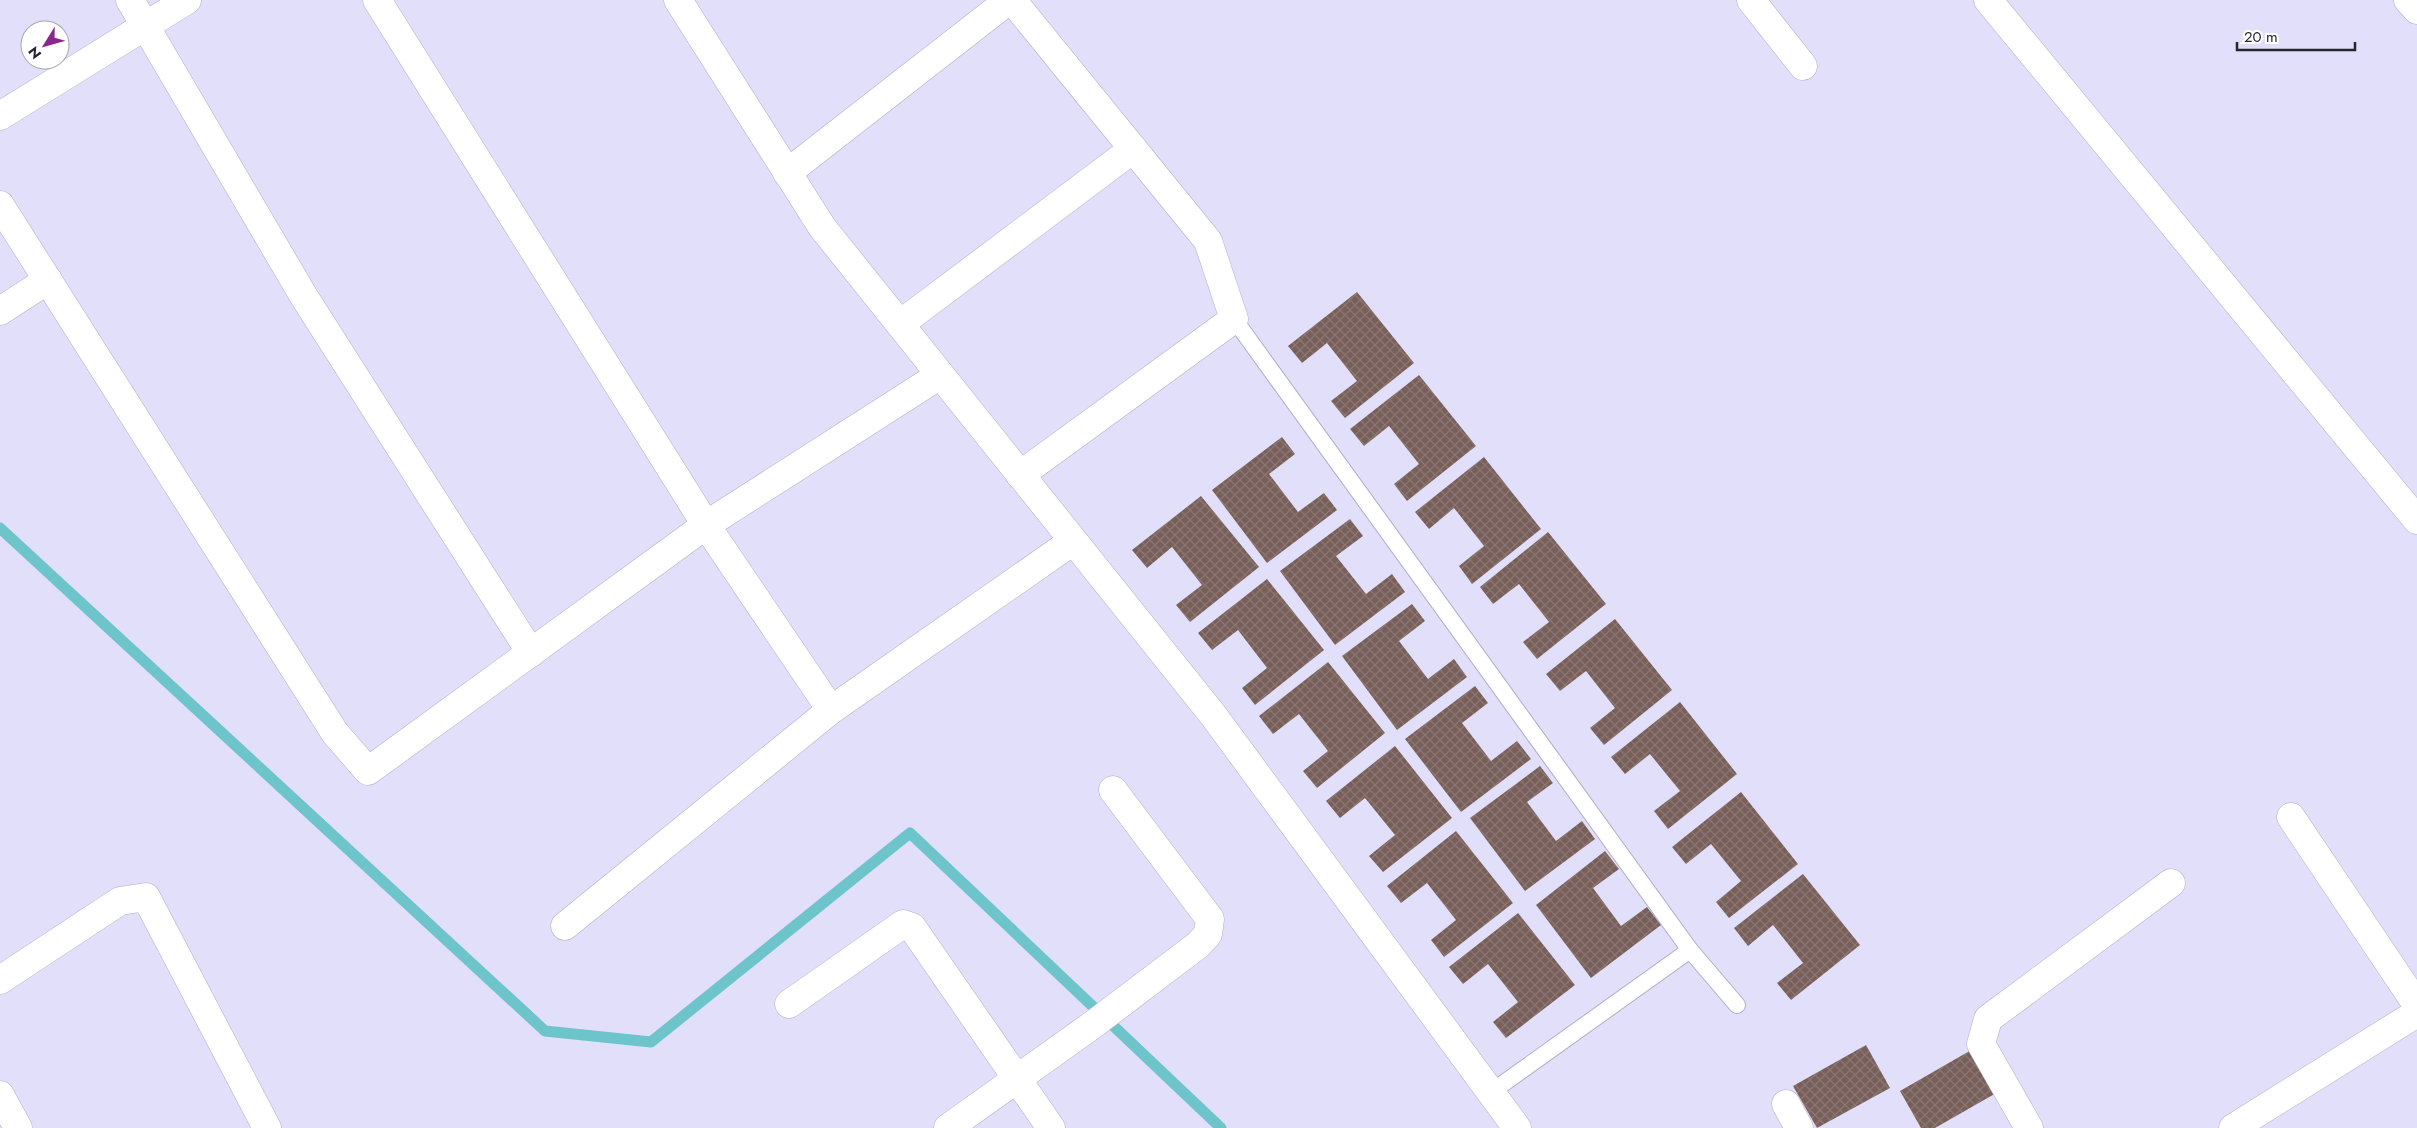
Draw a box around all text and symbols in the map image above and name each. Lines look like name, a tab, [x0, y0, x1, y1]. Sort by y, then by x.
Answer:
north arrow	[20, 20, 70, 70]
scale bar	[2237, 20, 2354, 52]
text: 20 m	[2244, 26, 2278, 48]
text: N	[23, 42, 46, 63]

